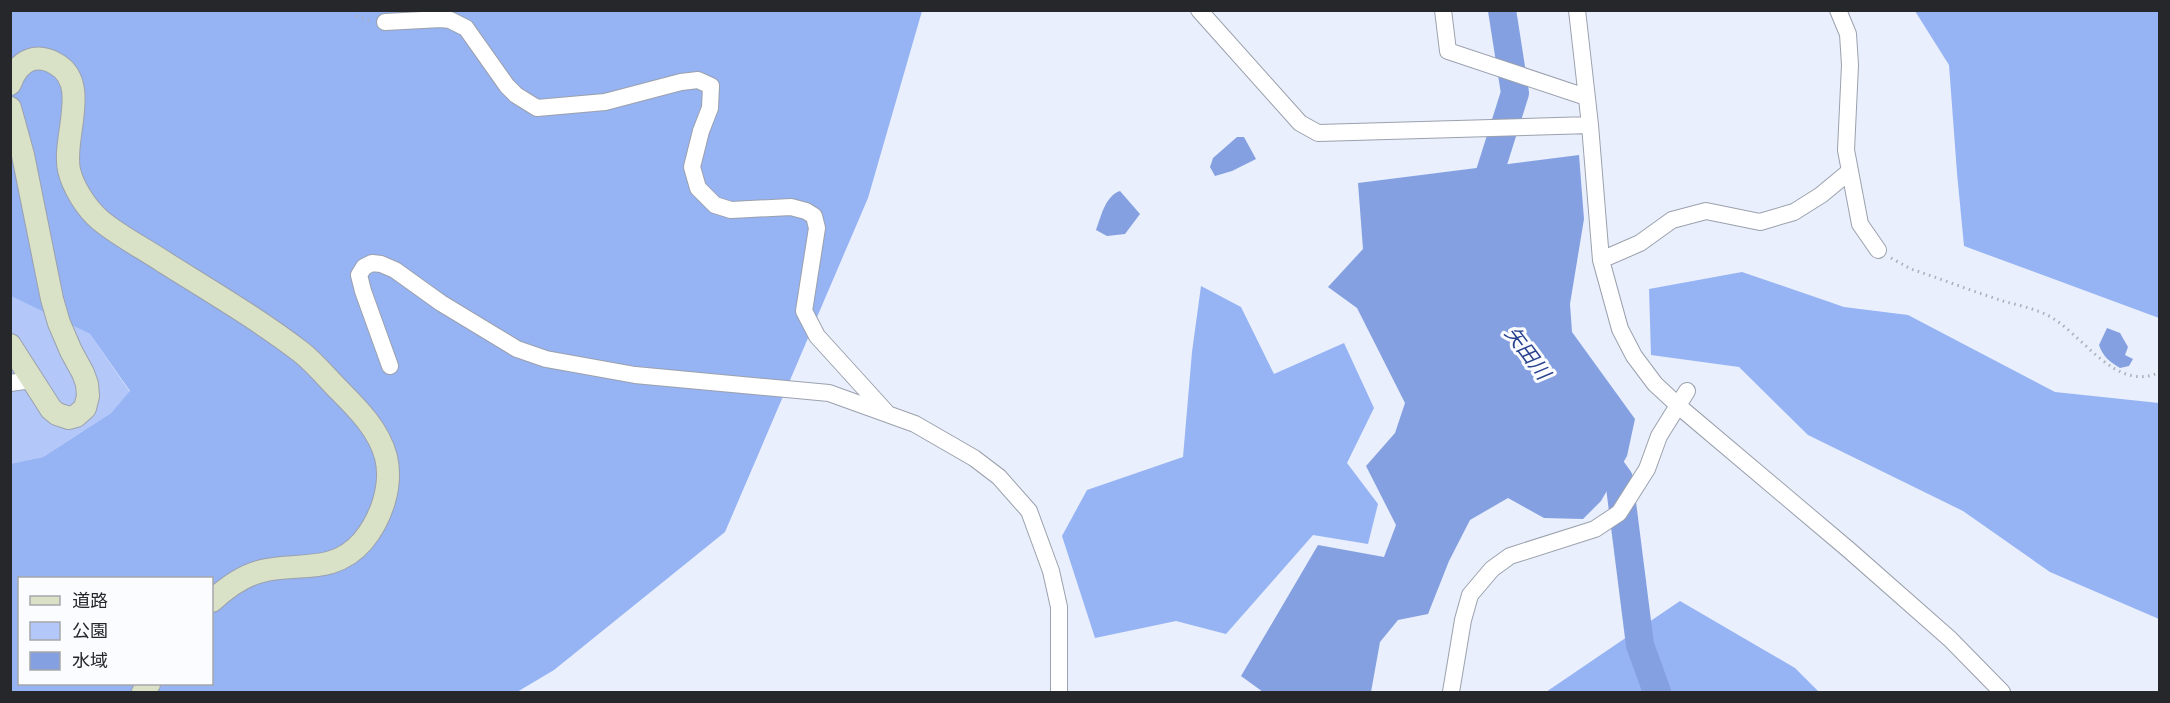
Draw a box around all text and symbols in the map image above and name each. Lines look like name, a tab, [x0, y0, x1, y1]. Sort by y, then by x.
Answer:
water label: 矢田川	[1498, 322, 1556, 387]
legend	[18, 577, 213, 685]
text: 道路	[72, 591, 108, 614]
text: 公園	[72, 621, 108, 644]
text: 水域	[72, 651, 108, 674]

